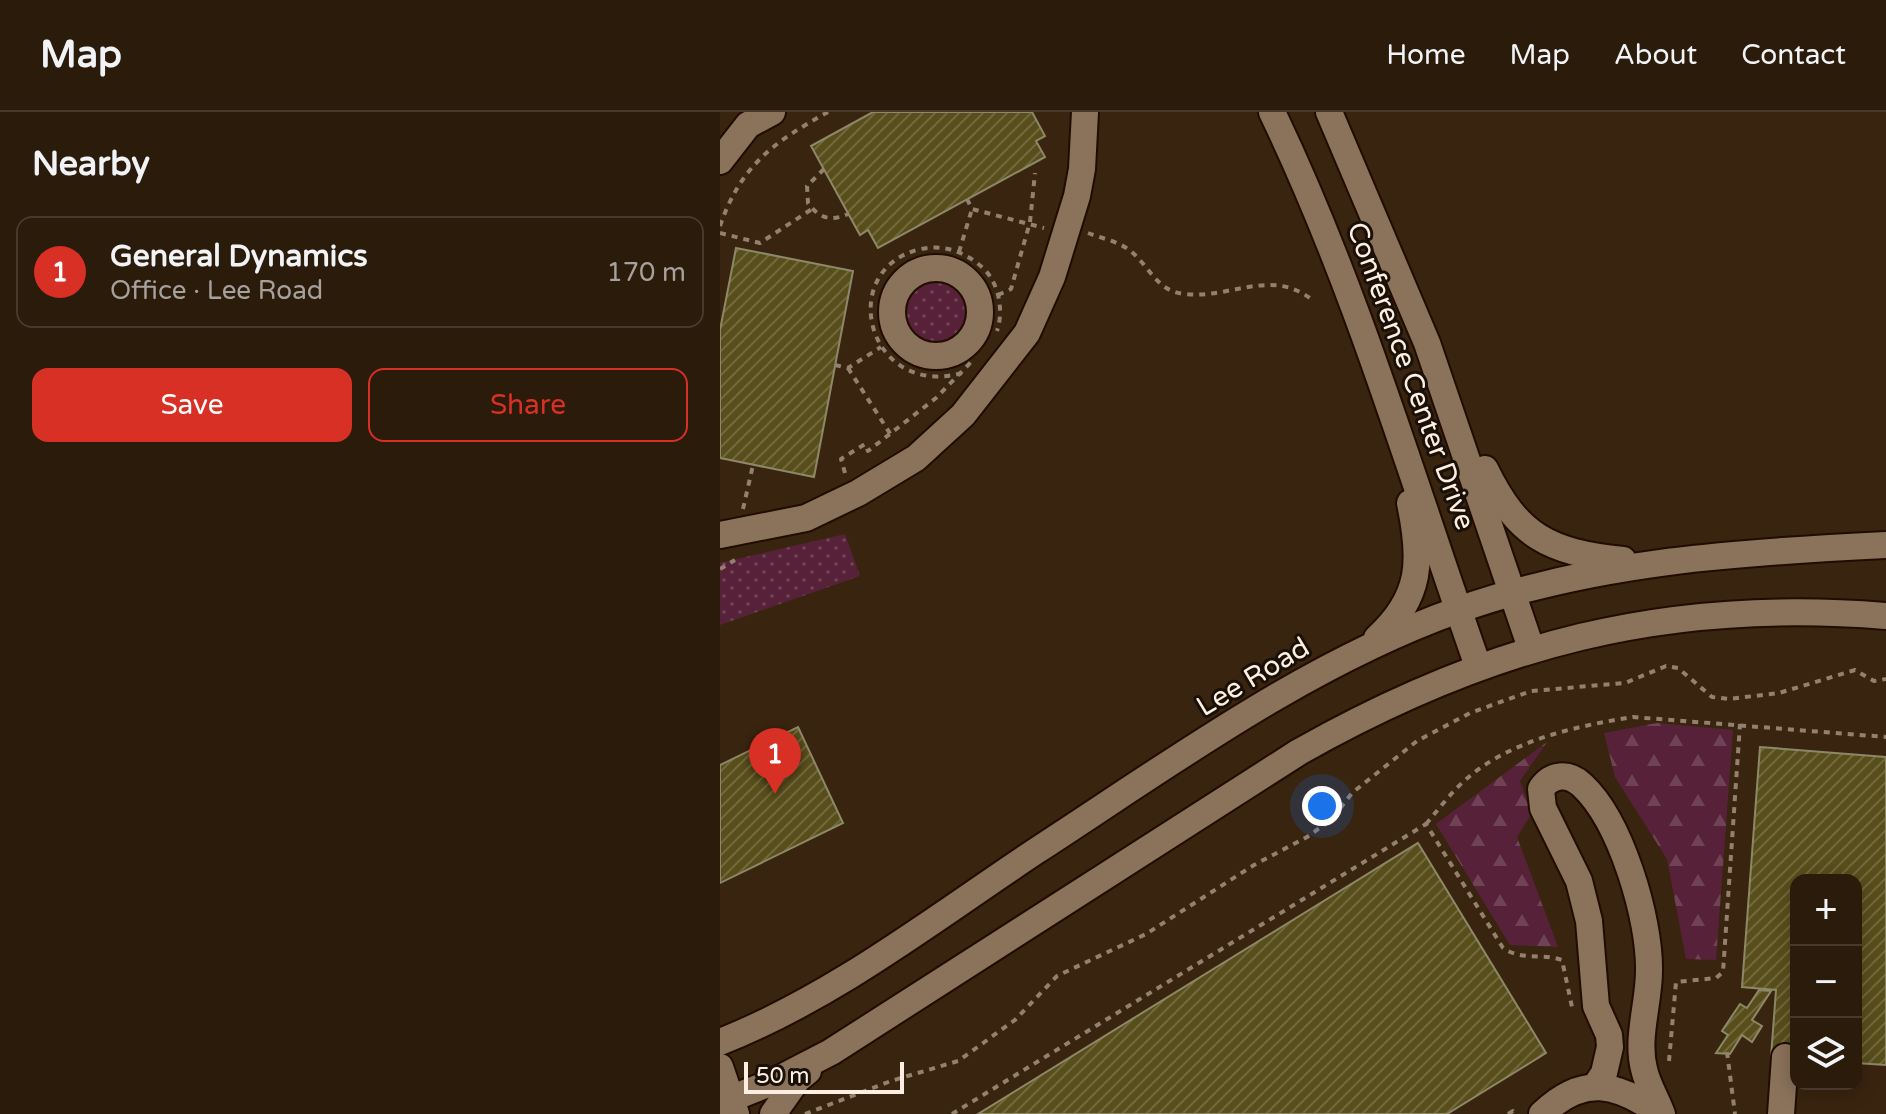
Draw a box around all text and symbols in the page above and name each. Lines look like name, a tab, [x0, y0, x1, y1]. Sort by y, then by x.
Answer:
text: Map	[40, 32, 122, 78]
text: Home	[1386, 38, 1466, 72]
text: Map	[1510, 38, 1570, 72]
text: About	[1614, 38, 1697, 72]
text: Contact	[1741, 38, 1846, 72]
text: Nearby	[32, 144, 150, 185]
street label: Conference Center Drive	[1340, 218, 1482, 534]
text: General Dynamics	[110, 238, 368, 275]
text: 1	[52, 257, 68, 288]
text: 170 m	[606, 257, 686, 288]
text: Office · Lee Road	[110, 275, 323, 306]
button: Save	[32, 368, 352, 442]
button: Share	[368, 368, 688, 442]
street label: Lee Road	[1190, 630, 1316, 724]
pin: 1	[749, 728, 801, 794]
your location	[1302, 786, 1342, 826]
map controls	[1790, 874, 1862, 1090]
button: +	[1790, 874, 1862, 946]
button: −	[1790, 946, 1862, 1018]
button: layers	[1790, 1018, 1862, 1090]
scale bar	[744, 1058, 904, 1094]
text: 50 m	[756, 1063, 810, 1089]

